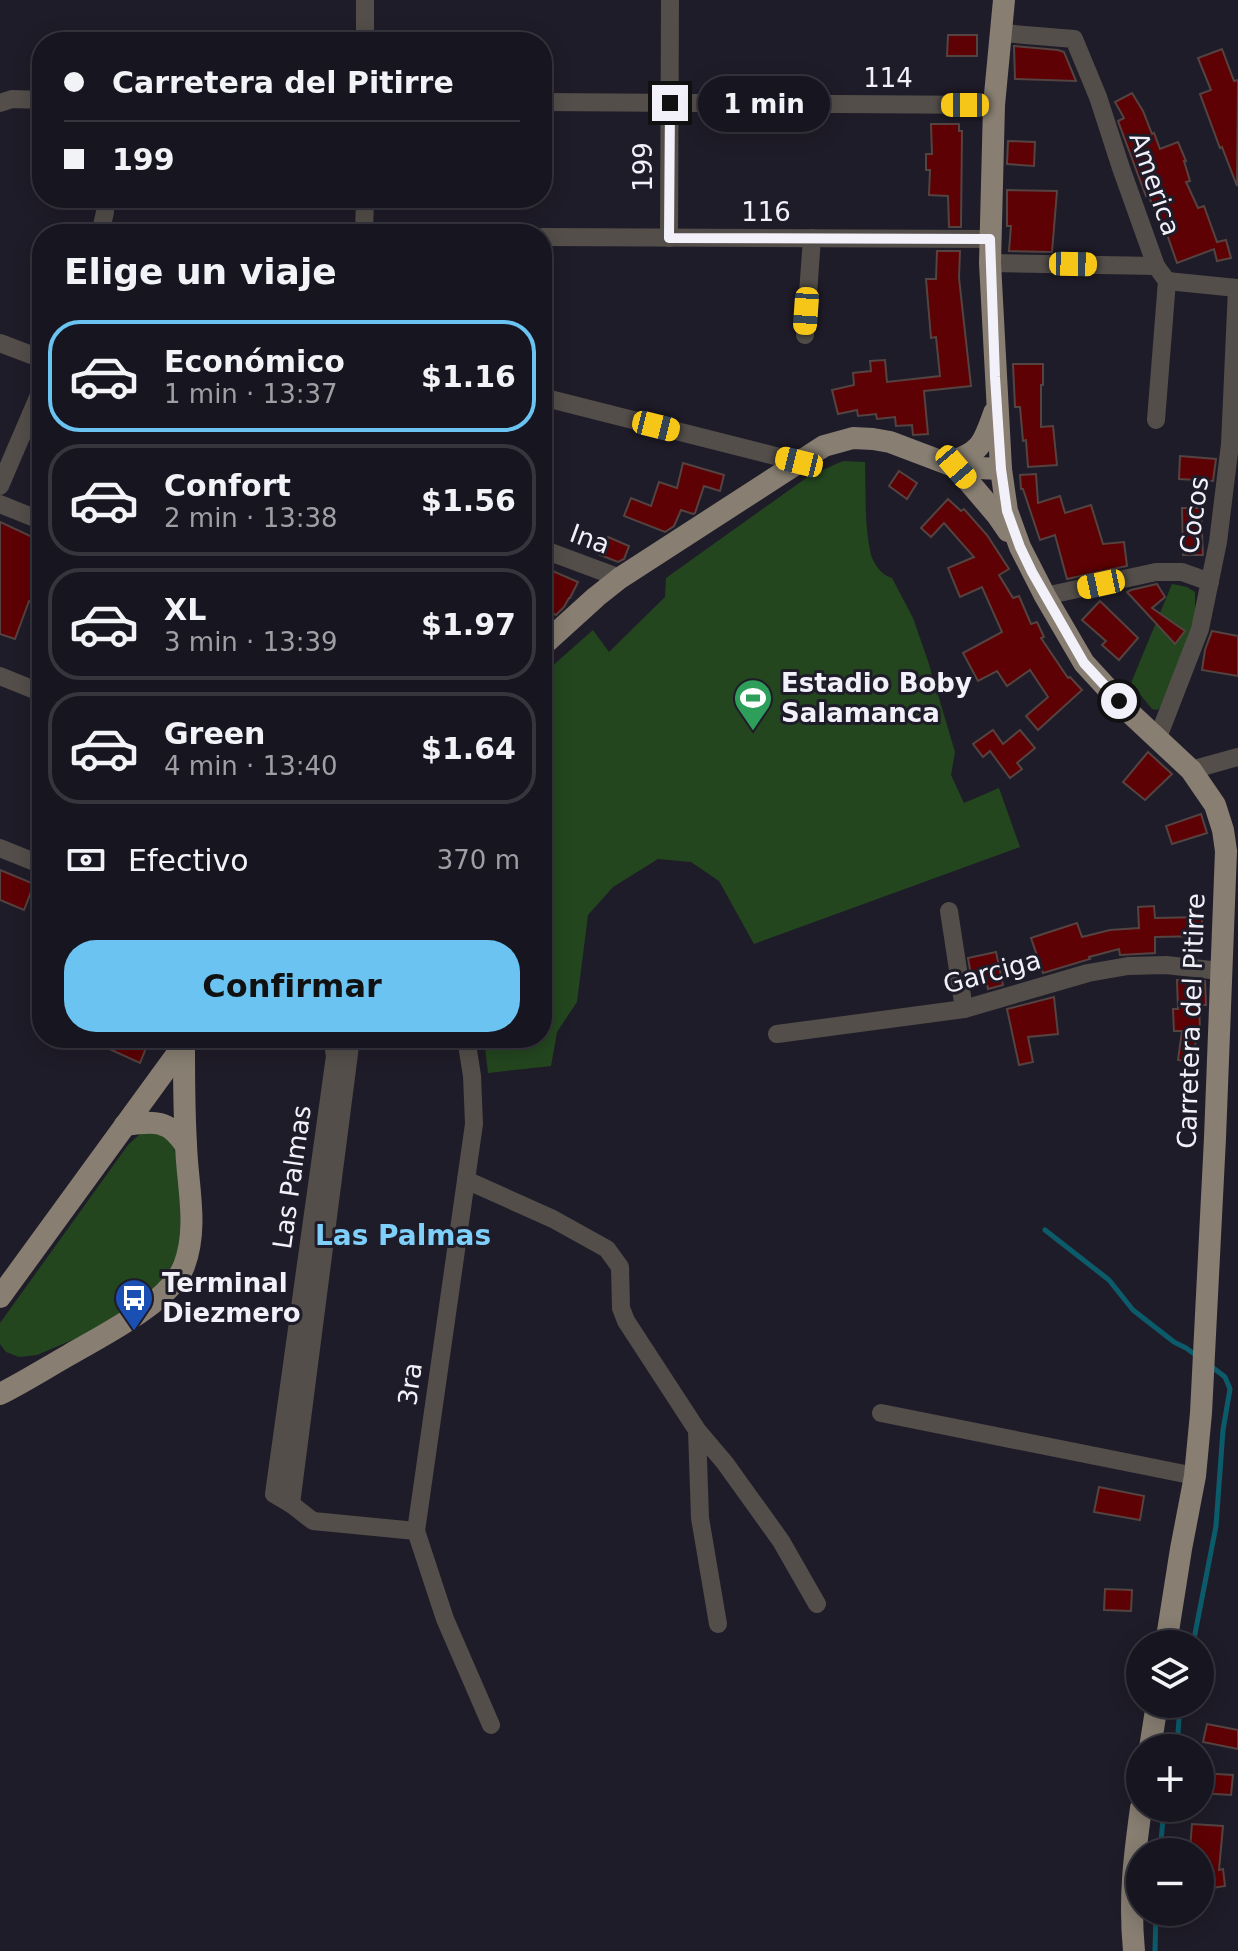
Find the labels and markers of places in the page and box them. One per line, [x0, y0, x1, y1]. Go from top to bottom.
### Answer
place label: Estadio Boby Salamanca [781, 668, 972, 728]
sports icon: Estadio Boby Salamanca [732, 677, 774, 732]
place label: Terminal Diezmero [162, 1268, 301, 1328]
bus stop icon: Terminal Diezmero [113, 1277, 155, 1332]

